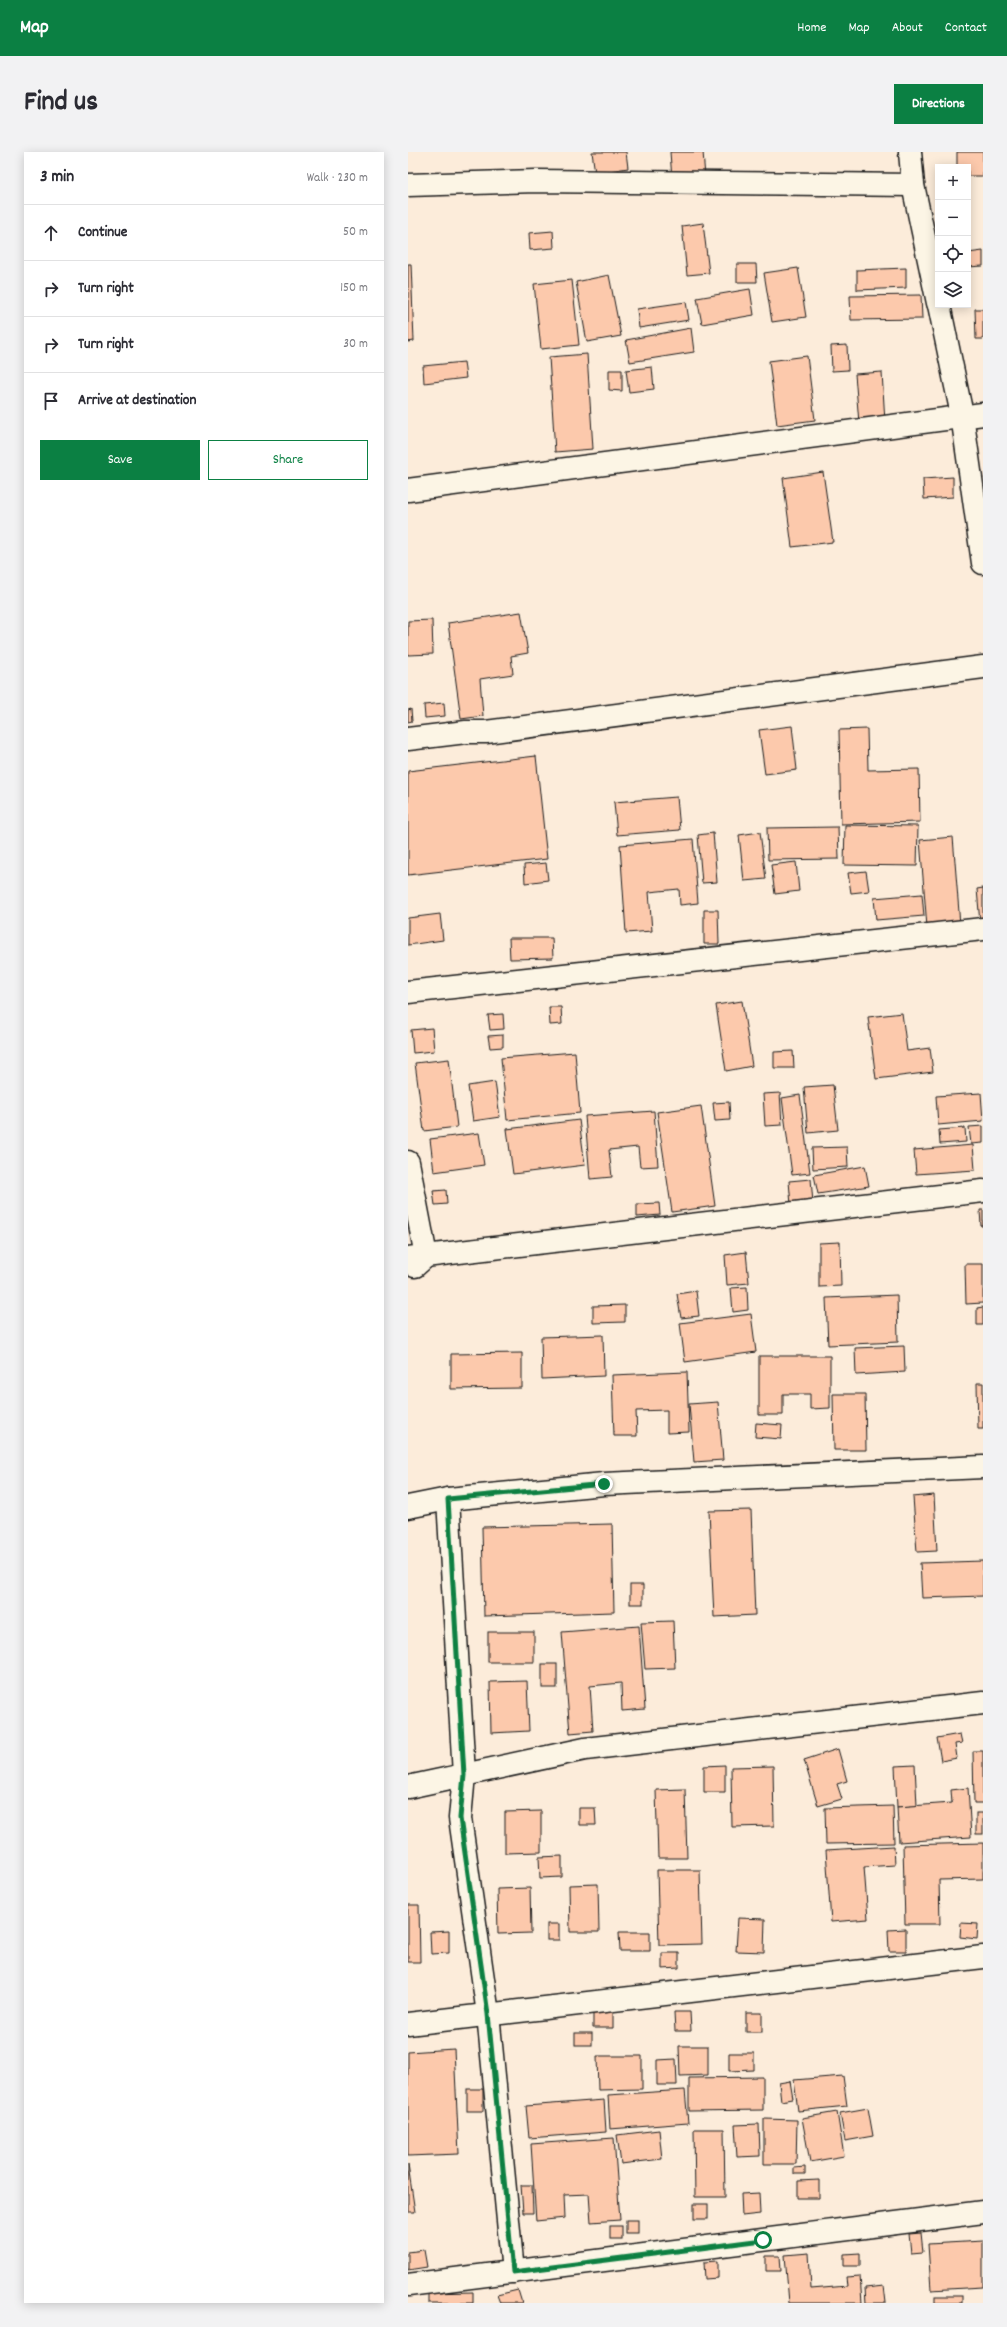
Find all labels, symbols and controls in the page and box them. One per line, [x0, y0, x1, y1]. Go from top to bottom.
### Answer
text: Map [20, 15, 49, 42]
text: Home [797, 18, 826, 38]
text: Map [848, 18, 870, 38]
text: About [892, 18, 923, 38]
text: Contact [945, 18, 987, 38]
text: Find us [24, 84, 98, 124]
button: Directions [894, 84, 983, 124]
map controls [935, 164, 971, 308]
button: + [935, 164, 971, 200]
text: 3 min [40, 166, 74, 190]
text: Walk · 230 m [307, 169, 368, 188]
button: − [935, 200, 971, 236]
icon: ahead [40, 222, 62, 244]
text: Continue [78, 222, 127, 244]
text: 50 m [343, 223, 368, 242]
button: locate [935, 236, 971, 272]
button: layers [935, 272, 971, 308]
icon: right [40, 278, 62, 300]
text: Turn right [78, 278, 134, 300]
text: 150 m [340, 279, 368, 298]
icon: right [40, 334, 62, 356]
text: Turn right [78, 334, 134, 356]
text: 30 m [343, 335, 368, 354]
icon: arrive [40, 390, 62, 412]
text: Arrive at destination [78, 390, 196, 412]
button: Save [40, 440, 200, 480]
button: Share [208, 440, 368, 480]
route end [595, 1475, 613, 1493]
route start [754, 2231, 772, 2249]

